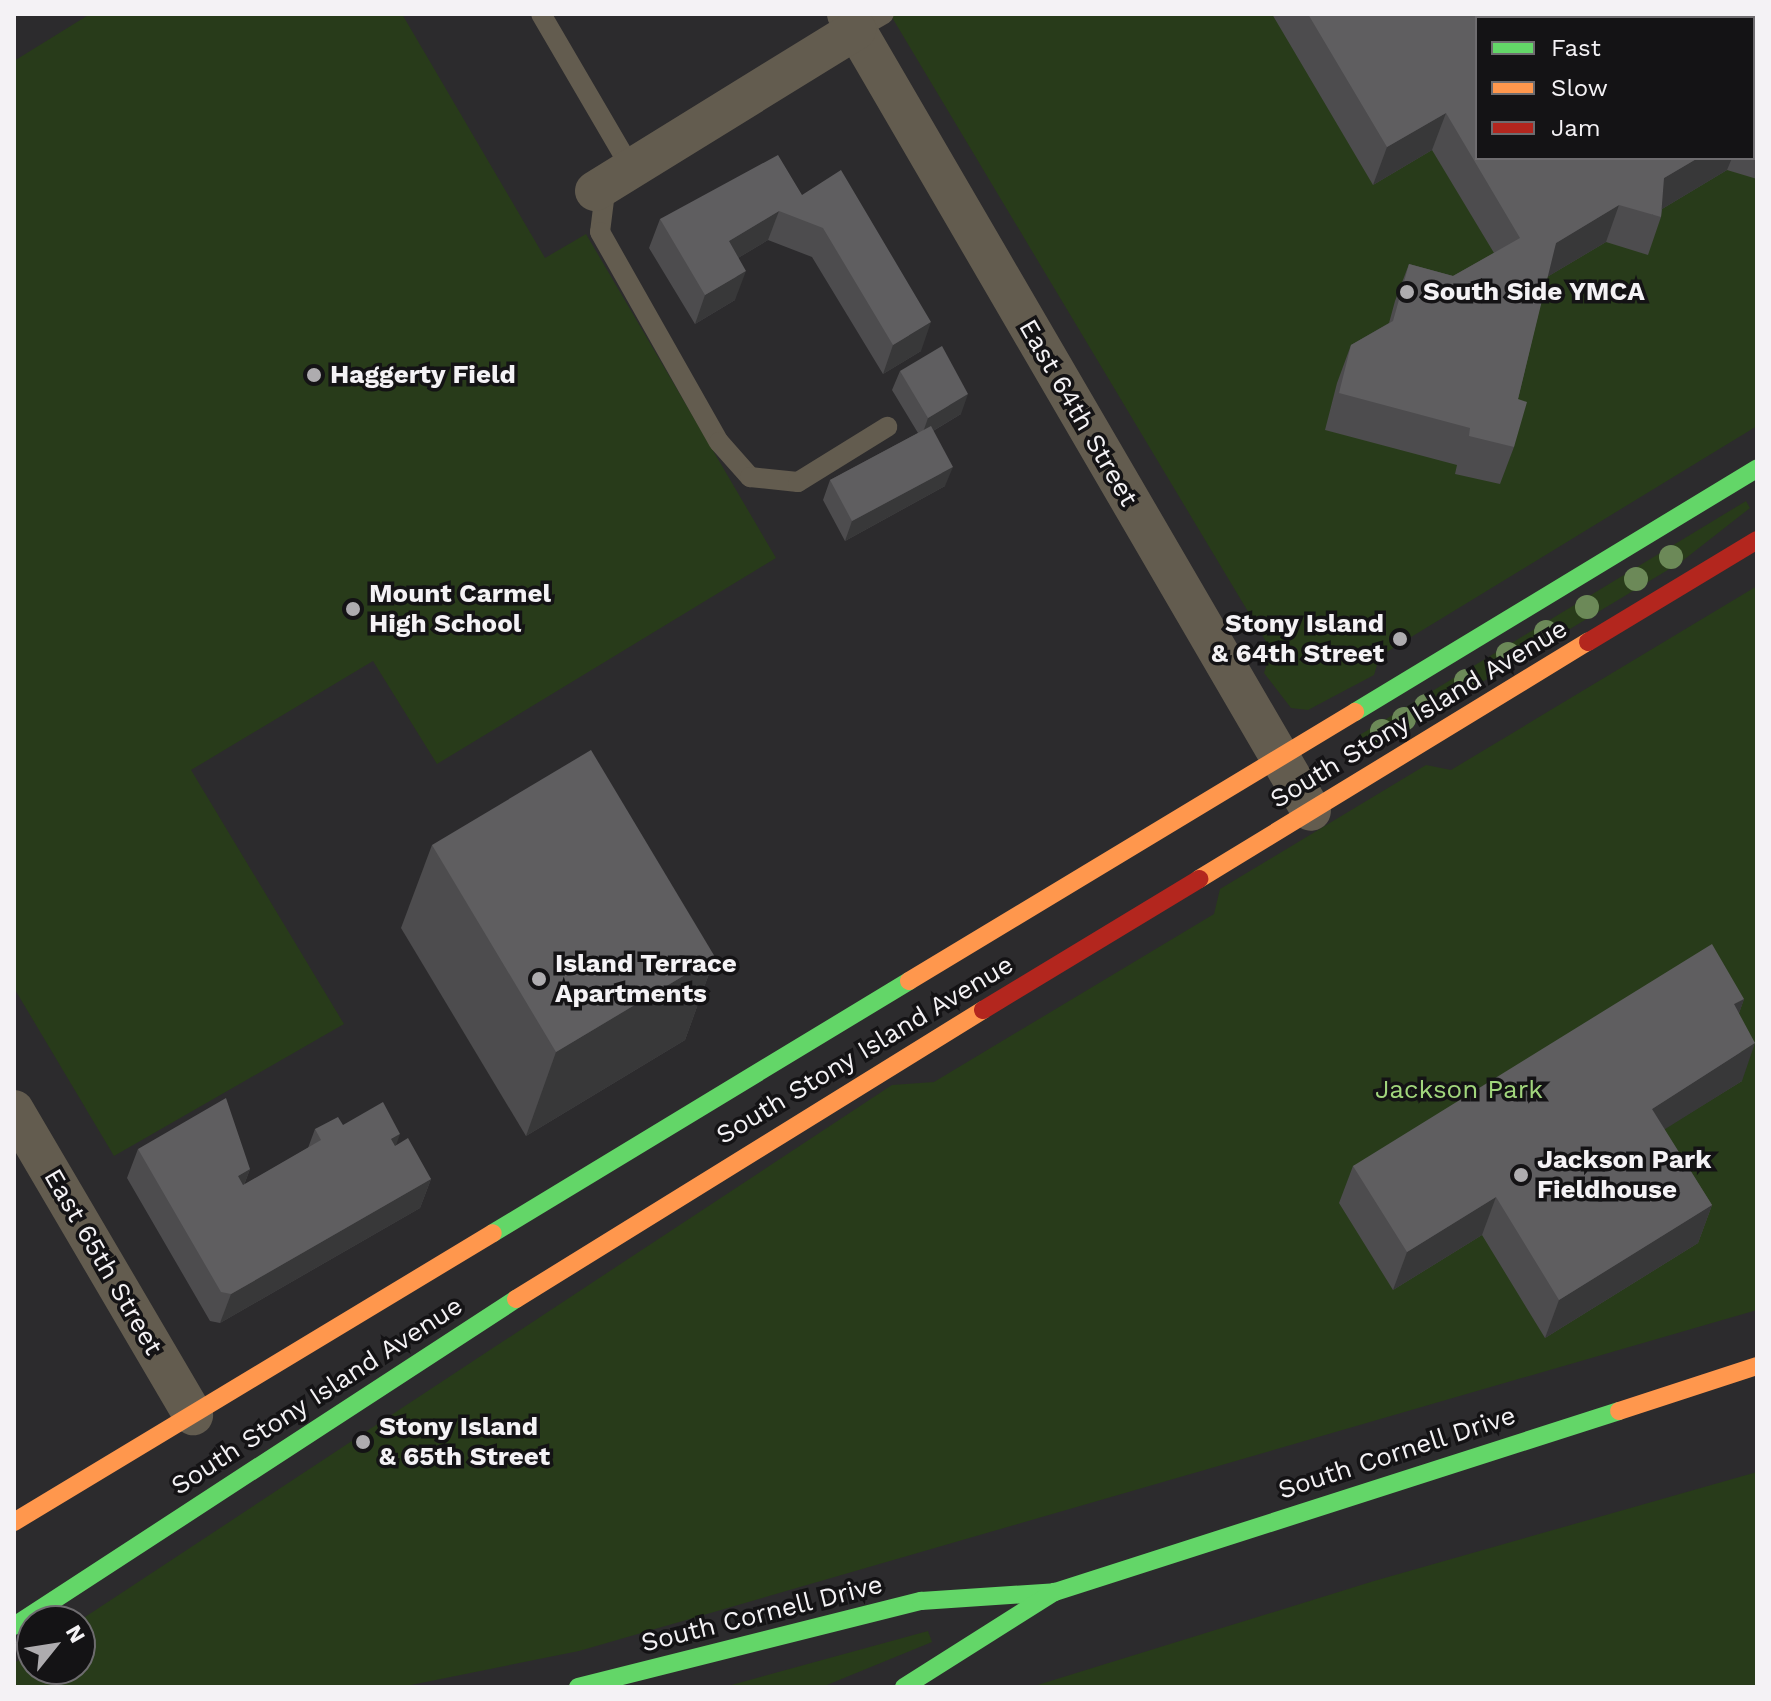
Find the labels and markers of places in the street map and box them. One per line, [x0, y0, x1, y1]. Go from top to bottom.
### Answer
place label: South Side YMCA [1423, 276, 1646, 308]
marker: South Side YMCA [1398, 283, 1416, 301]
place label: Haggerty Field [330, 359, 516, 391]
marker: Haggerty Field [305, 366, 323, 384]
place label: Mount Carmel High School [369, 578, 551, 640]
marker: Mount Carmel High School [344, 600, 362, 618]
place label: Stony Island & 64th Street [1211, 608, 1384, 670]
marker: Stony Island & 64th Street [1391, 630, 1409, 648]
place label: Island Terrace Apartments [555, 948, 737, 1010]
marker: Island Terrace Apartments [530, 970, 548, 988]
place label: Jackson Park Fieldhouse [1537, 1144, 1711, 1206]
marker: Jackson Park Fieldhouse [1512, 1166, 1530, 1184]
place label: Stony Island & 65th Street [379, 1411, 550, 1472]
marker: Stony Island & 65th Street [354, 1433, 372, 1451]

